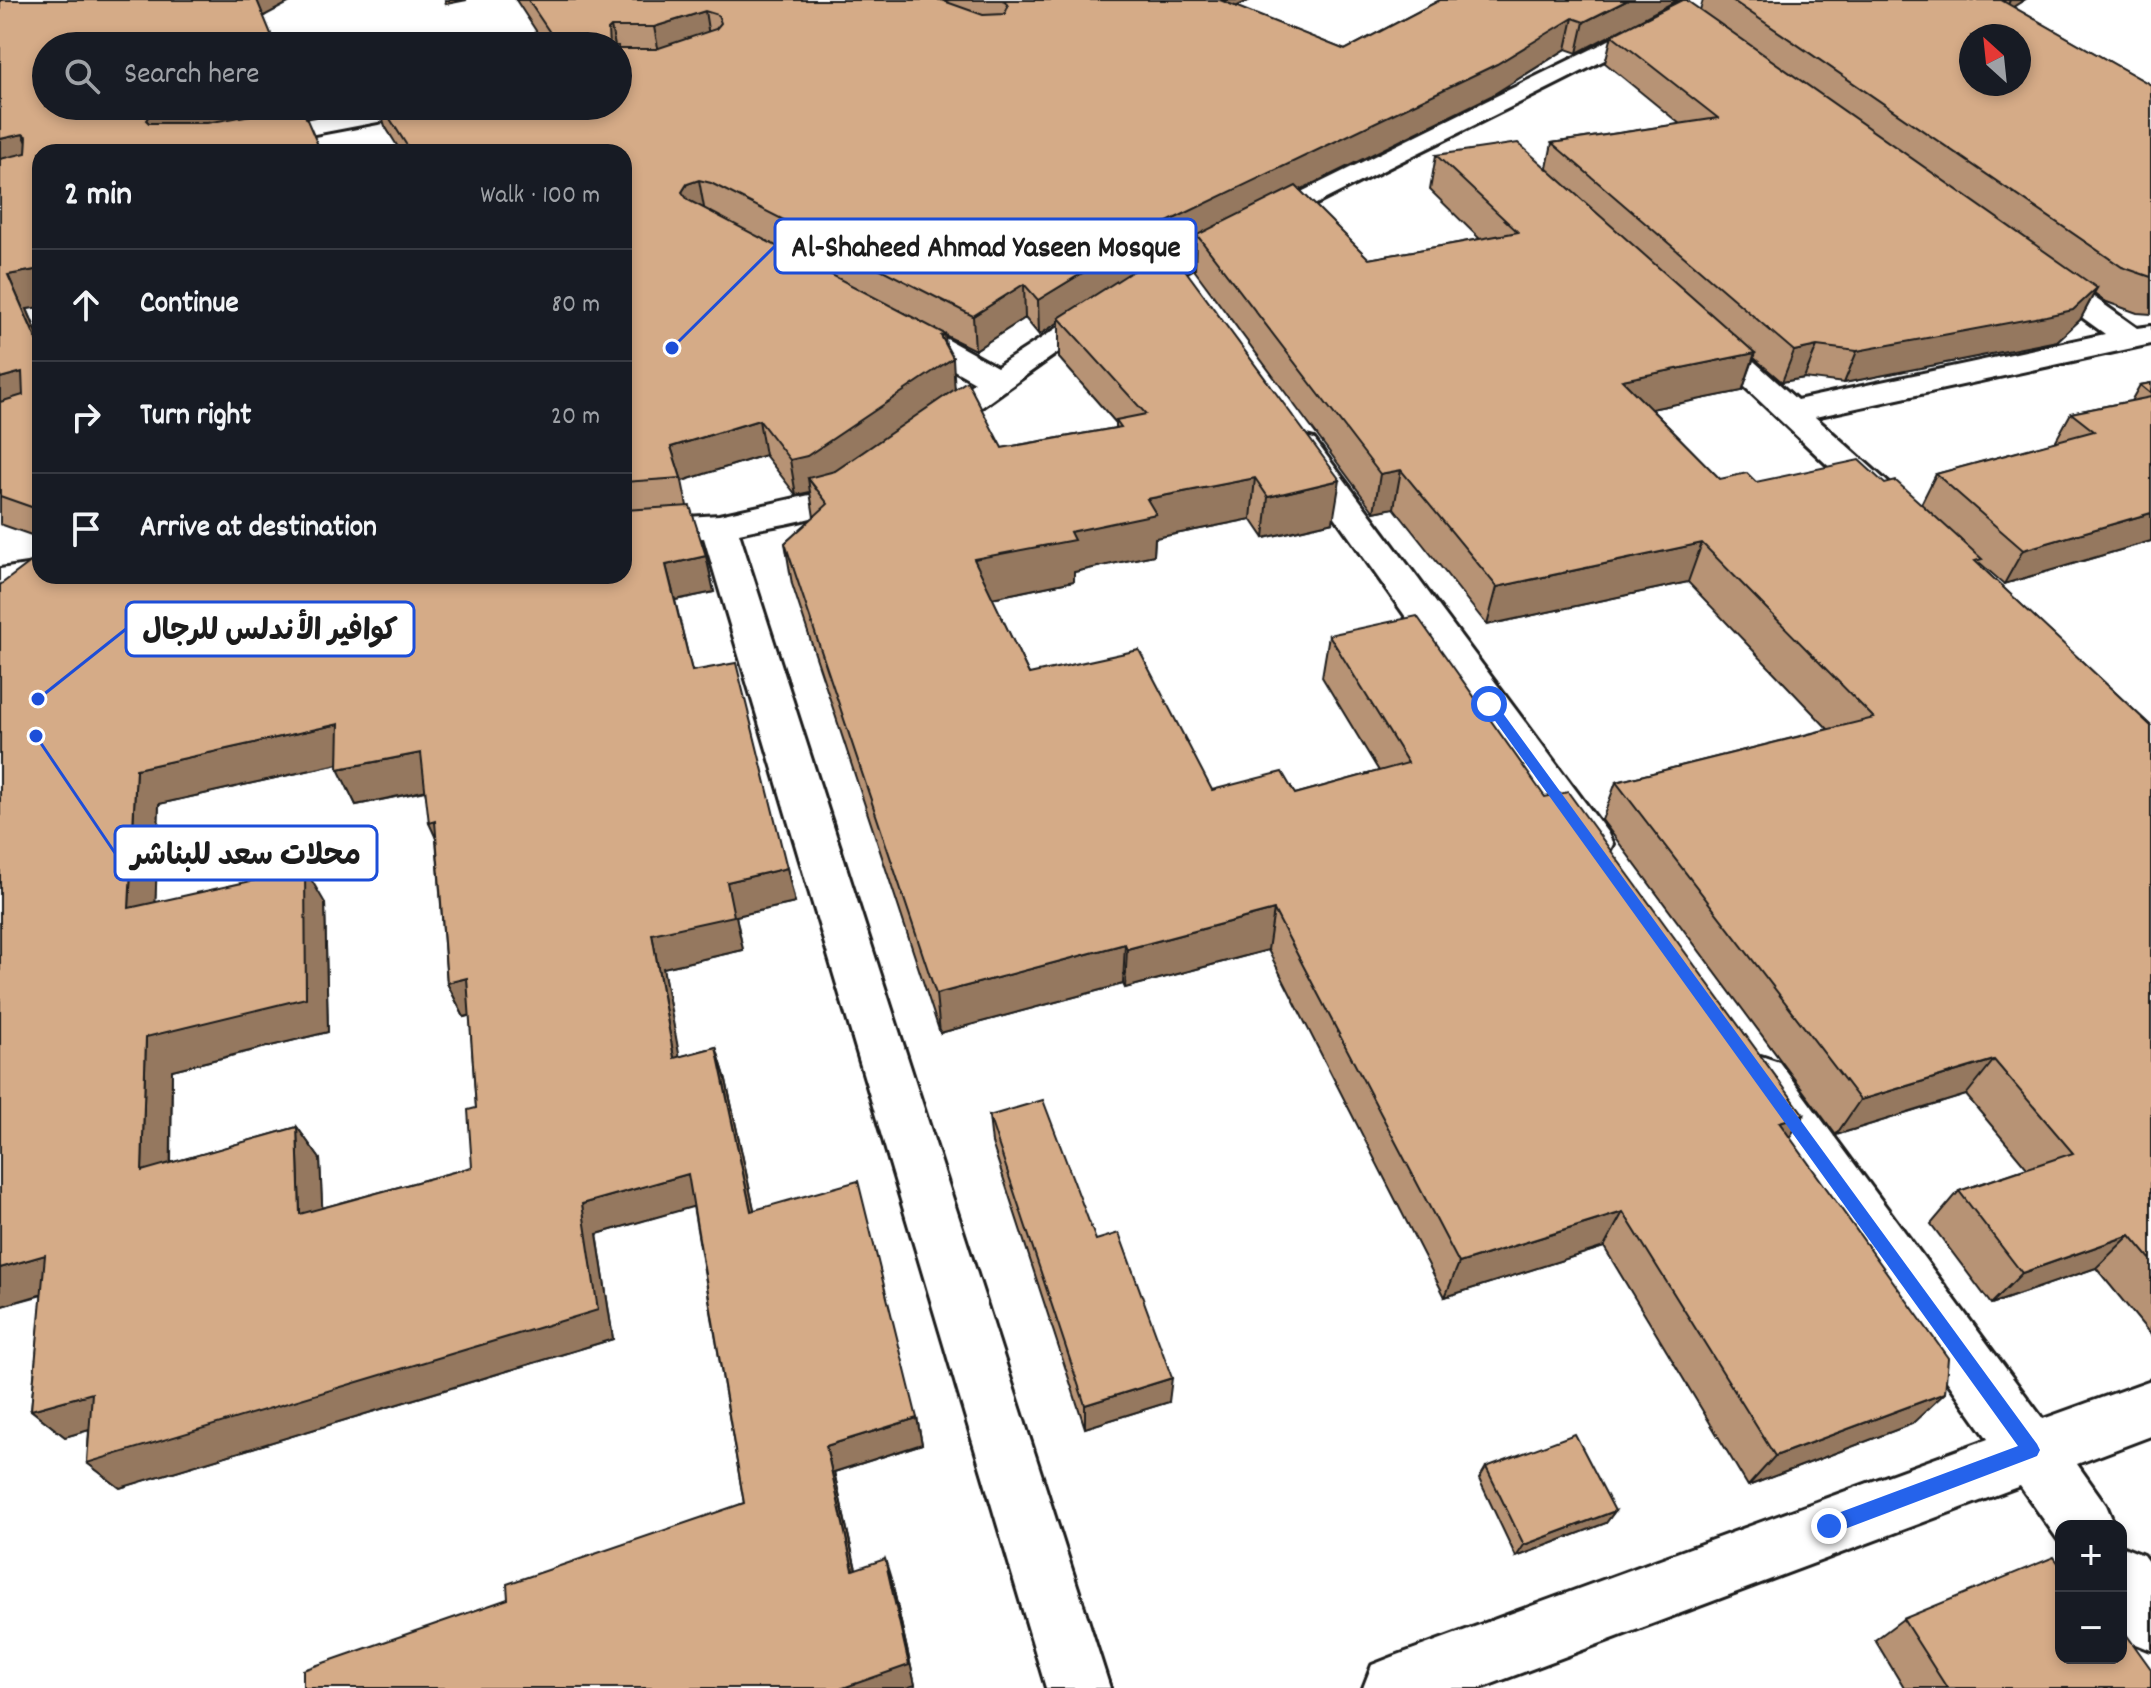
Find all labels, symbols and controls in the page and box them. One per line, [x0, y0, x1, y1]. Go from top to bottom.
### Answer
north arrow [1959, 24, 2031, 96]
search box [32, 32, 632, 120]
icon: search [60, 54, 104, 98]
text: Search here [124, 55, 260, 98]
text: 2 min [64, 172, 132, 221]
text: Walk · 100 m [480, 178, 600, 215]
callout: Al-Shaheed Ahmad Yaseen Mosque [775, 219, 1196, 273]
text: Al-Shaheed Ahmad Yaseen Mosque [791, 229, 1181, 272]
icon: ahead [64, 283, 108, 327]
text: Continue [140, 284, 239, 327]
text: 80 m [552, 287, 600, 324]
icon: right [64, 395, 108, 439]
text: Turn right [140, 396, 251, 439]
text: 20 m [551, 399, 600, 436]
icon: arrive [64, 507, 108, 551]
text: Arrive at destination [140, 508, 377, 551]
callout: كوافير الأندلس للرجال [126, 602, 414, 656]
text: كوافير الأندلس للرجال [142, 609, 398, 655]
route start [1471, 686, 1507, 722]
callout: محلات سعد للبناشر [115, 826, 377, 880]
text: محلات سعد للبناشر [128, 837, 361, 880]
route end [1811, 1508, 1847, 1544]
map controls [2055, 1520, 2127, 1664]
button: + [2055, 1520, 2127, 1592]
button: − [2055, 1592, 2127, 1664]

